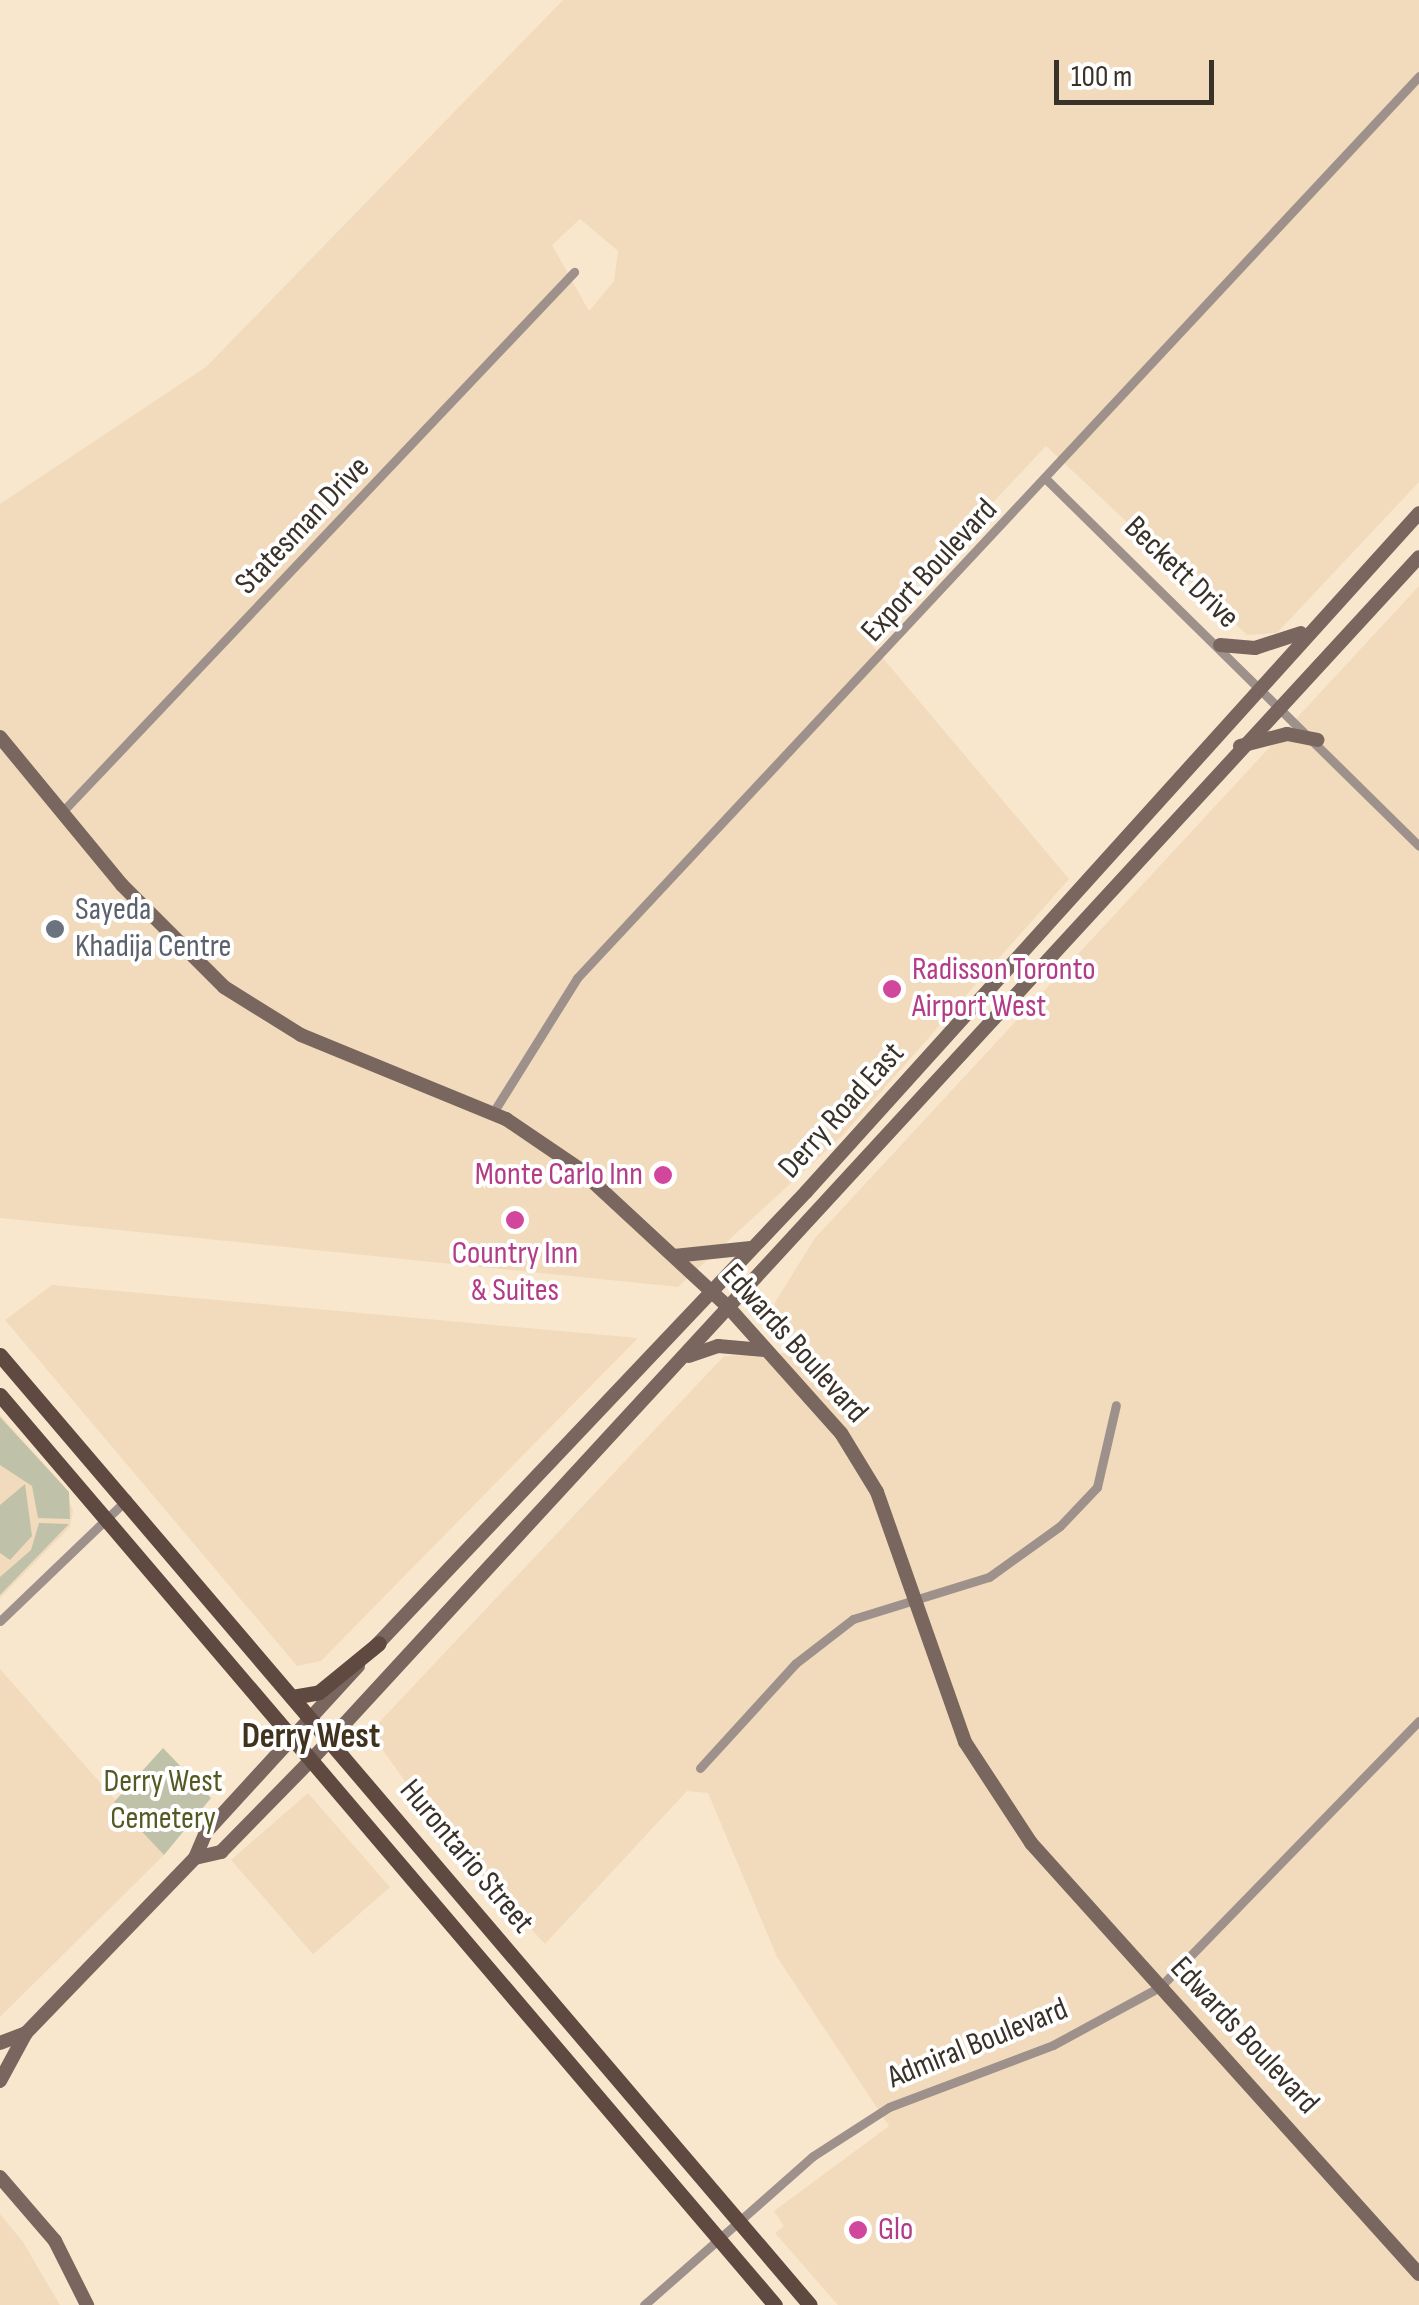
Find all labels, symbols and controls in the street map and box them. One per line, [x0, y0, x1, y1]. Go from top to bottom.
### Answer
scale bar [1059, 40, 1219, 102]
text: 100 m [1071, 59, 1132, 95]
street label: Statesman Drive [228, 449, 378, 603]
street label: Export Boulevard [854, 491, 1006, 651]
street label: Beckett Drive [1116, 509, 1246, 637]
place label: Sayeda Khadija Centre [75, 892, 231, 967]
marker: Sayeda Khadija Centre [44, 918, 66, 940]
place label: Radisson Toronto Airport West [912, 952, 1095, 1027]
marker: Radisson Toronto Airport West [881, 978, 903, 1000]
street label: Derry Road East [771, 1035, 913, 1187]
place label: Monte Carlo Inn [475, 1156, 643, 1194]
marker: Monte Carlo Inn [652, 1164, 674, 1186]
marker: Country Inn & Suites [504, 1209, 526, 1231]
place label: Country Inn & Suites [452, 1236, 578, 1311]
street label: Edwards Boulevard [713, 1257, 875, 1431]
district label: Derry West [242, 1716, 380, 1758]
park label: Derry West Cemetery [103, 1764, 223, 1839]
street label: Hurontario Street [391, 1772, 541, 1942]
street label: Edwards Boulevard [1162, 1950, 1326, 2122]
street label: Admiral Boulevard [882, 1990, 1074, 2098]
place label: Glo [878, 2211, 913, 2249]
marker: Glo [847, 2219, 869, 2241]

